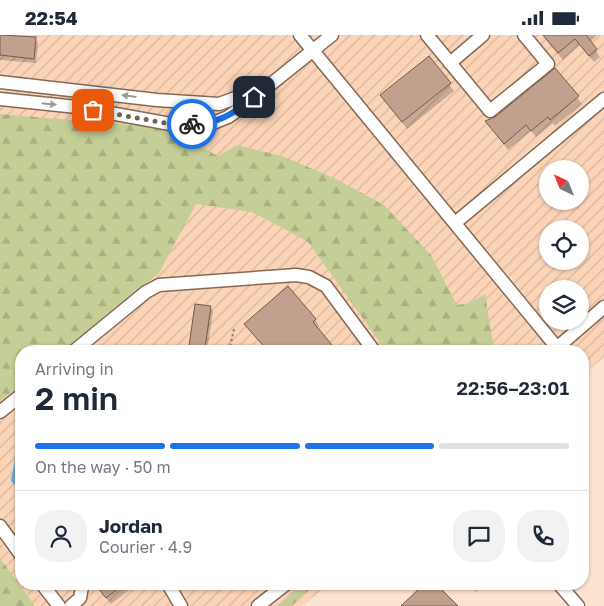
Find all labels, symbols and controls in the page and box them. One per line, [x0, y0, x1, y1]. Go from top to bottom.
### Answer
text: 22:54 [25, 6, 78, 29]
pin [233, 76, 275, 118]
icon: home [240, 83, 268, 111]
pin [72, 89, 114, 131]
one-way arrow [121, 92, 137, 100]
icon: bag [79, 96, 107, 124]
courier [167, 99, 217, 149]
one-way arrow [41, 100, 57, 108]
icon: bike [178, 110, 206, 138]
north arrow [539, 160, 589, 210]
map controls [539, 160, 589, 330]
button: locate [539, 220, 589, 270]
button: layers [539, 280, 589, 330]
text: Arriving in [35, 359, 114, 379]
text: 22:56–23:01 [457, 376, 569, 399]
text: 2 min [35, 379, 118, 417]
text: On the way · 50 m [35, 457, 171, 477]
button: person [35, 510, 87, 562]
button: chat [453, 510, 505, 562]
button: phone [517, 510, 569, 562]
text: Jordan [99, 514, 163, 537]
text: Courier · 4.9 [99, 537, 192, 557]

